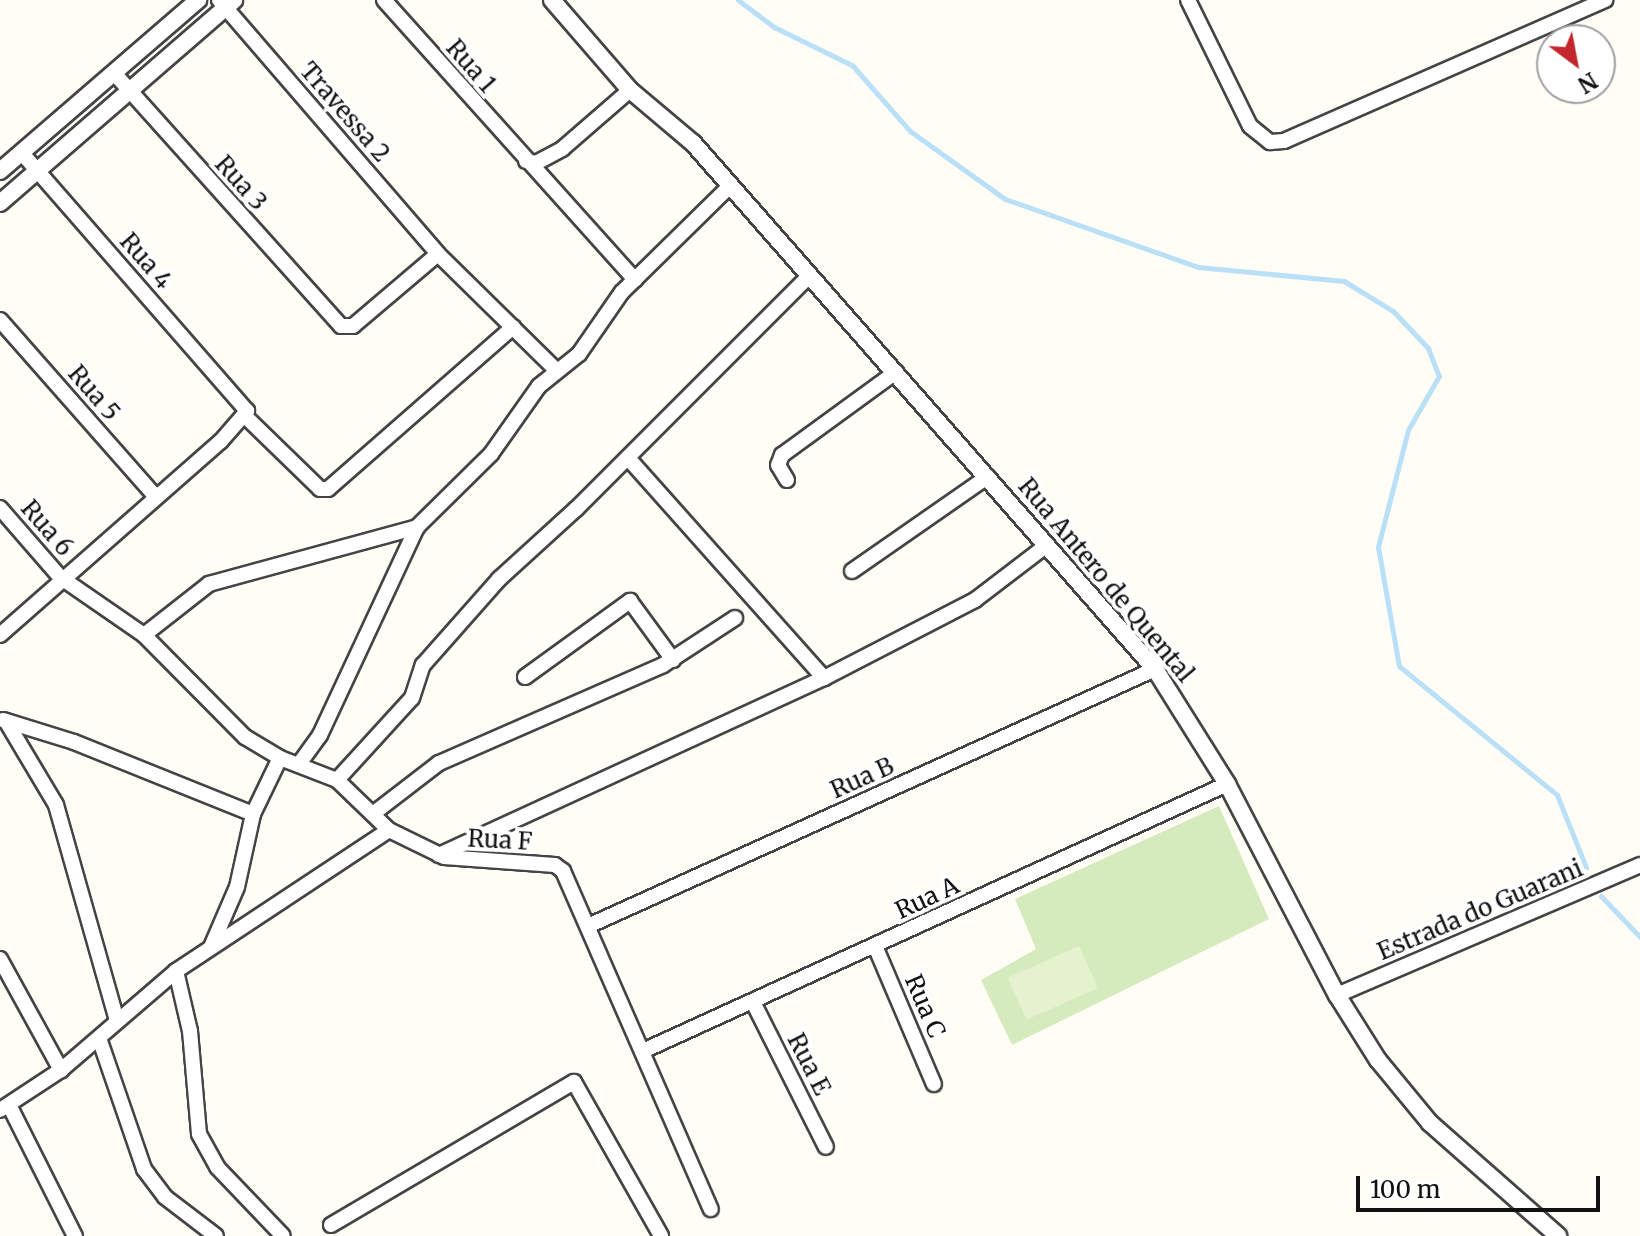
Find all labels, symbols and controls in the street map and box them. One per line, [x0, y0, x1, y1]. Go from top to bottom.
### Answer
north arrow [1536, 24, 1616, 104]
street label: Rua 1 [440, 34, 502, 98]
street label: Travessa 2 [294, 56, 396, 168]
text: N [1573, 66, 1602, 99]
street label: Rua 3 [209, 150, 273, 216]
street label: Rua 4 [114, 227, 178, 295]
street label: Rua 5 [62, 359, 126, 427]
street label: Rua Antero de Quental [1012, 472, 1200, 688]
street label: Rua 6 [15, 494, 79, 562]
street label: Rua B [826, 751, 898, 805]
street label: Rua F [467, 824, 533, 856]
street label: Estrada do Guarani [1373, 854, 1587, 966]
street label: Rua A [891, 871, 963, 925]
street label: Rua C [899, 970, 951, 1042]
street label: Rua E [781, 1028, 837, 1100]
scale bar [1360, 1160, 1604, 1210]
text: 100 m [1370, 1174, 1440, 1205]

